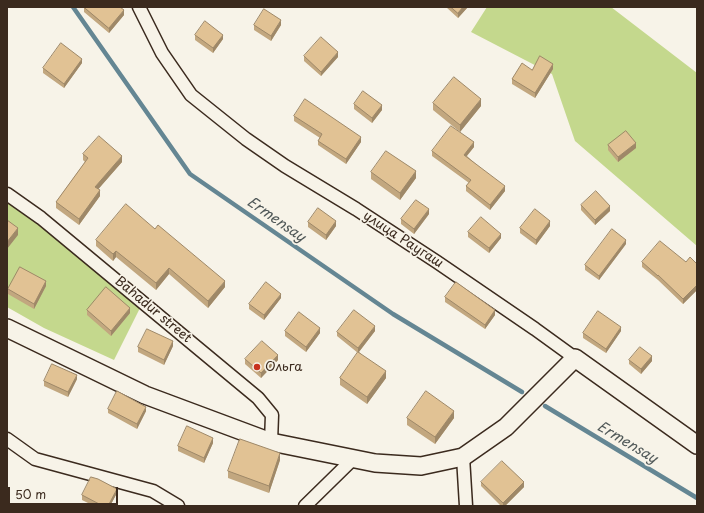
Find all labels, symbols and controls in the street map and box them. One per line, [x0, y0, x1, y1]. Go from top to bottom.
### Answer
water label: Ermensay [244, 194, 308, 246]
street label: улица Раугаш [360, 208, 446, 272]
street label: Bahadur street [112, 273, 194, 347]
place label: Ольга [265, 359, 302, 375]
marker: Ольга [252, 362, 262, 372]
water label: Ermensay [594, 419, 660, 467]
scale bar [10, 479, 120, 505]
text: 50 m [15, 485, 46, 503]

